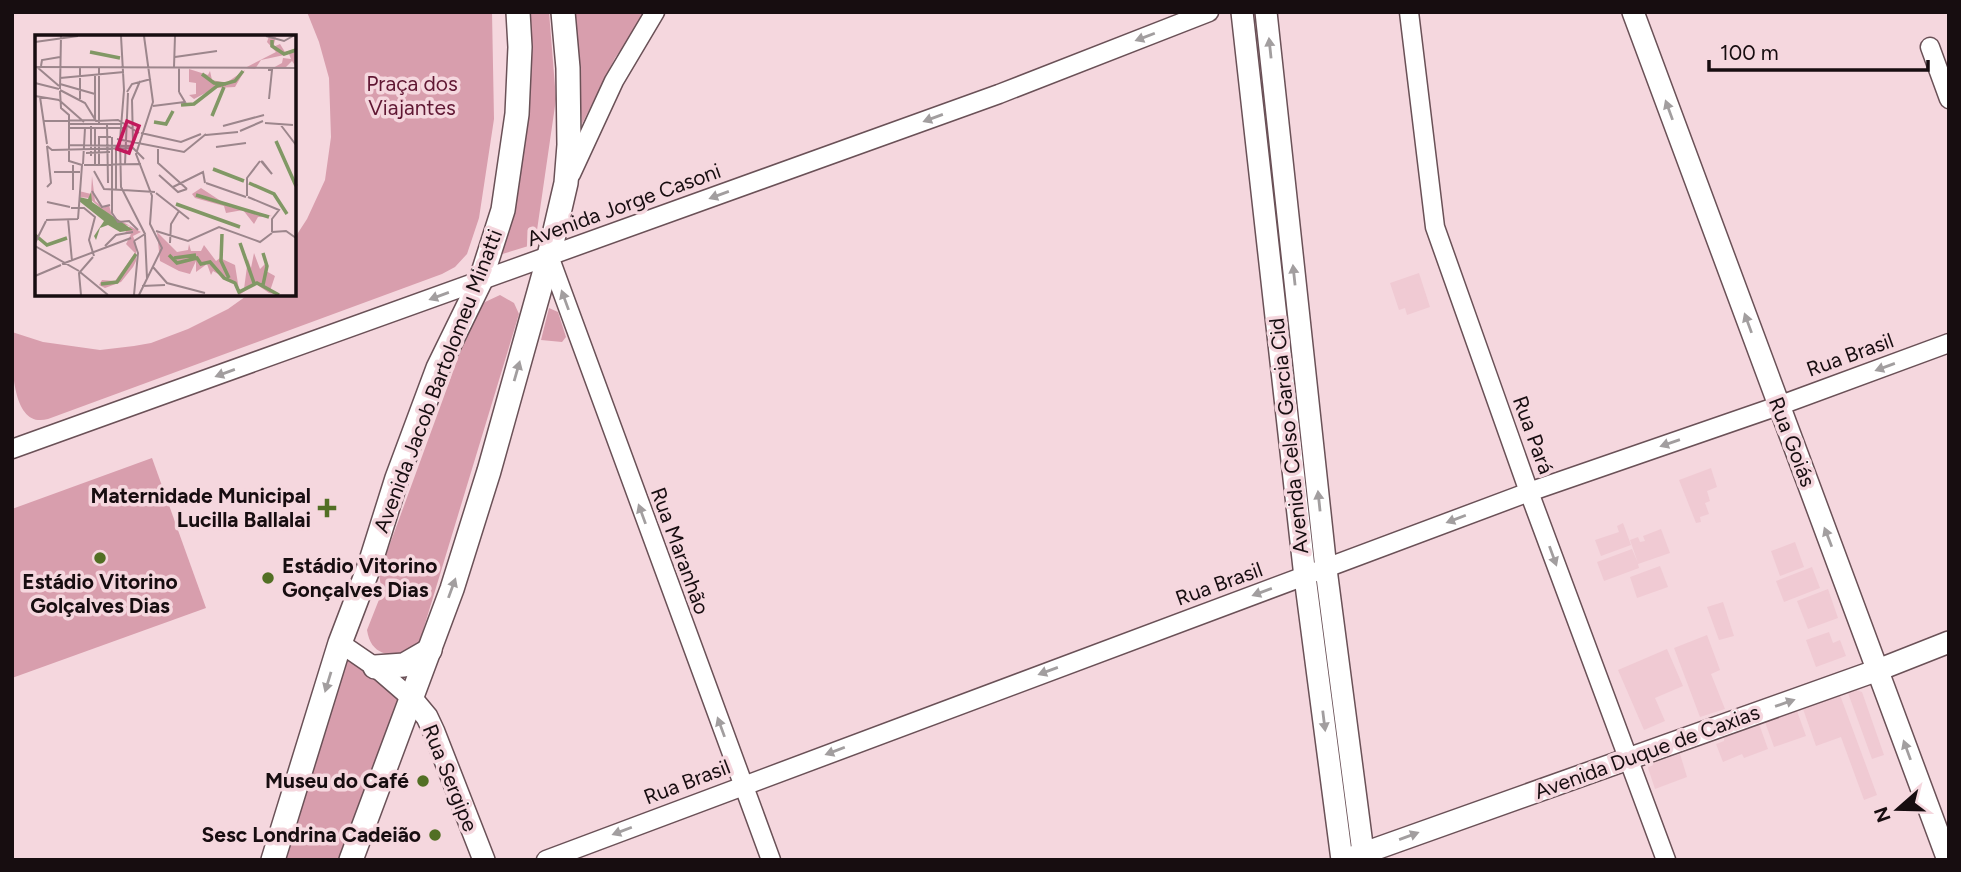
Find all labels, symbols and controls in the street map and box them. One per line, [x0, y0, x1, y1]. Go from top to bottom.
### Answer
scale bar [1709, 28, 1928, 72]
one-way arrow [1135, 31, 1156, 42]
inset map [35, 35, 296, 296]
one-way arrow [1264, 37, 1275, 59]
text: 100 m [1720, 40, 1779, 65]
park label: Praça dos Viajantes [366, 71, 458, 120]
one-way arrow [1664, 99, 1675, 120]
one-way arrow [922, 113, 943, 124]
street label: Avenida Jorge Casoni [524, 158, 724, 251]
one-way arrow [708, 190, 729, 201]
street label: Avenida Jacob Bartolomeu Minatti [368, 226, 507, 536]
one-way arrow [1288, 264, 1299, 286]
one-way arrow [559, 289, 570, 310]
one-way arrow [428, 291, 449, 302]
one-way arrow [1742, 313, 1753, 334]
street label: Avenida Celso Garcia Cid [1264, 317, 1313, 555]
street label: Rua Brasil [1803, 327, 1897, 382]
one-way arrow [513, 360, 523, 381]
one-way arrow [1874, 361, 1895, 372]
one-way arrow [214, 368, 235, 379]
street label: Rua Pará [1508, 392, 1559, 477]
street label: Rua Goiás [1764, 393, 1821, 490]
one-way arrow [1660, 438, 1681, 449]
place label: Maternidade Municipal Lucilla Ballalai [90, 483, 311, 532]
street label: Rua Maranhão [646, 484, 715, 618]
one-way arrow [1313, 490, 1324, 512]
marker: Maternidade Municipal Lucilla Ballalai [317, 498, 337, 518]
one-way arrow [636, 503, 647, 524]
one-way arrow [1446, 514, 1467, 525]
one-way arrow [1822, 526, 1833, 547]
one-way arrow [1547, 545, 1558, 566]
marker: Estádio Vitorino Golçalves Dias [92, 550, 108, 566]
place label: Estádio Vitorino Gonçalves Dias [282, 553, 437, 602]
street label: Rua Brasil [1172, 556, 1266, 611]
place label: Estádio Vitorino Golçalves Dias [22, 569, 178, 618]
marker: Estádio Vitorino Gonçalves Dias [260, 570, 276, 586]
one-way arrow [447, 578, 458, 599]
one-way arrow [1251, 587, 1272, 598]
one-way arrow [1038, 666, 1059, 677]
one-way arrow [322, 671, 332, 692]
one-way arrow [1774, 697, 1795, 708]
street label: Avenida Duque de Caxias [1531, 699, 1763, 804]
one-way arrow [1318, 710, 1329, 732]
one-way arrow [715, 717, 726, 738]
street label: Rua Sergipe [418, 721, 483, 835]
one-way arrow [1902, 739, 1913, 760]
one-way arrow [825, 746, 846, 757]
street label: Rua Brasil [640, 754, 734, 809]
place label: Museu do Café [265, 768, 409, 793]
marker: Museu do Café [415, 773, 431, 789]
north arrow [1863, 774, 1933, 844]
text: N [1869, 804, 1896, 825]
place label: Sesc Londrina Cadeião [202, 822, 421, 847]
one-way arrow [612, 826, 633, 837]
marker: Sesc Londrina Cadeião [427, 827, 443, 843]
one-way arrow [1398, 831, 1419, 842]

